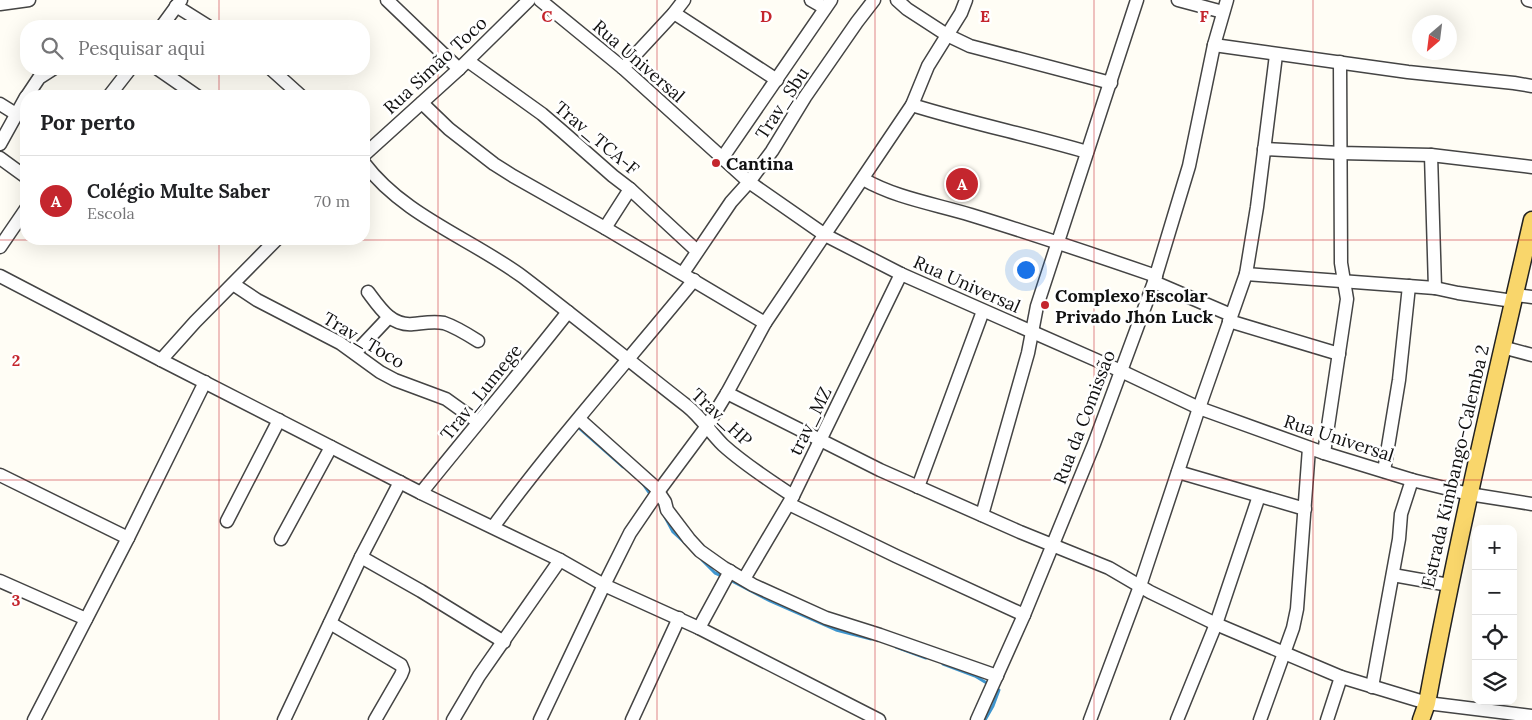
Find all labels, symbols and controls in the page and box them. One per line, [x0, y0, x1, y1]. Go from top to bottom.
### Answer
text: C [541, 6, 553, 26]
text: D [760, 6, 772, 26]
text: E [980, 6, 990, 26]
text: F [1199, 6, 1209, 26]
street label: Rua Simão Toco [378, 11, 492, 119]
street label: Rua Universal [588, 15, 690, 107]
north arrow [1412, 15, 1457, 60]
search box [20, 20, 370, 75]
icon: search [38, 34, 66, 62]
text: Pesquisar aqui [78, 36, 205, 60]
street label: Trav_Sbu [750, 62, 814, 143]
street label: Trav_TCA-F [550, 96, 644, 180]
text: Por perto [40, 109, 135, 136]
place label: Cantina [726, 152, 794, 175]
marker: Cantina [710, 157, 722, 169]
pin: A [946, 165, 978, 203]
text: Colégio Multe Saber [87, 179, 270, 203]
text: A [51, 191, 61, 211]
text: 70 m [314, 191, 350, 211]
text: Escola [87, 203, 135, 223]
street label: Rua Universal [910, 250, 1024, 318]
your location [1013, 257, 1039, 283]
place label: Complexo Escolar Privado Jhon Luck [1055, 284, 1213, 328]
marker: Complexo Escolar Privado Jhon Luck [1039, 299, 1051, 311]
street label: Trav_Toco [319, 307, 409, 373]
street label: Trav_Lumege [435, 339, 527, 445]
street label: Estrada Kimbango-Calemba 2 [1416, 342, 1494, 590]
street label: Rua da Comissão [1048, 347, 1120, 487]
text: 2 [12, 350, 20, 370]
street label: Trav_HP [687, 383, 757, 451]
street label: trav_MZ [784, 383, 836, 459]
street label: Rua Universal [1281, 409, 1397, 467]
map controls [1472, 525, 1517, 705]
button: + [1472, 525, 1517, 570]
button: − [1472, 570, 1517, 615]
text: 3 [12, 590, 21, 610]
button: locate [1472, 615, 1517, 660]
button: layers [1472, 660, 1517, 705]

